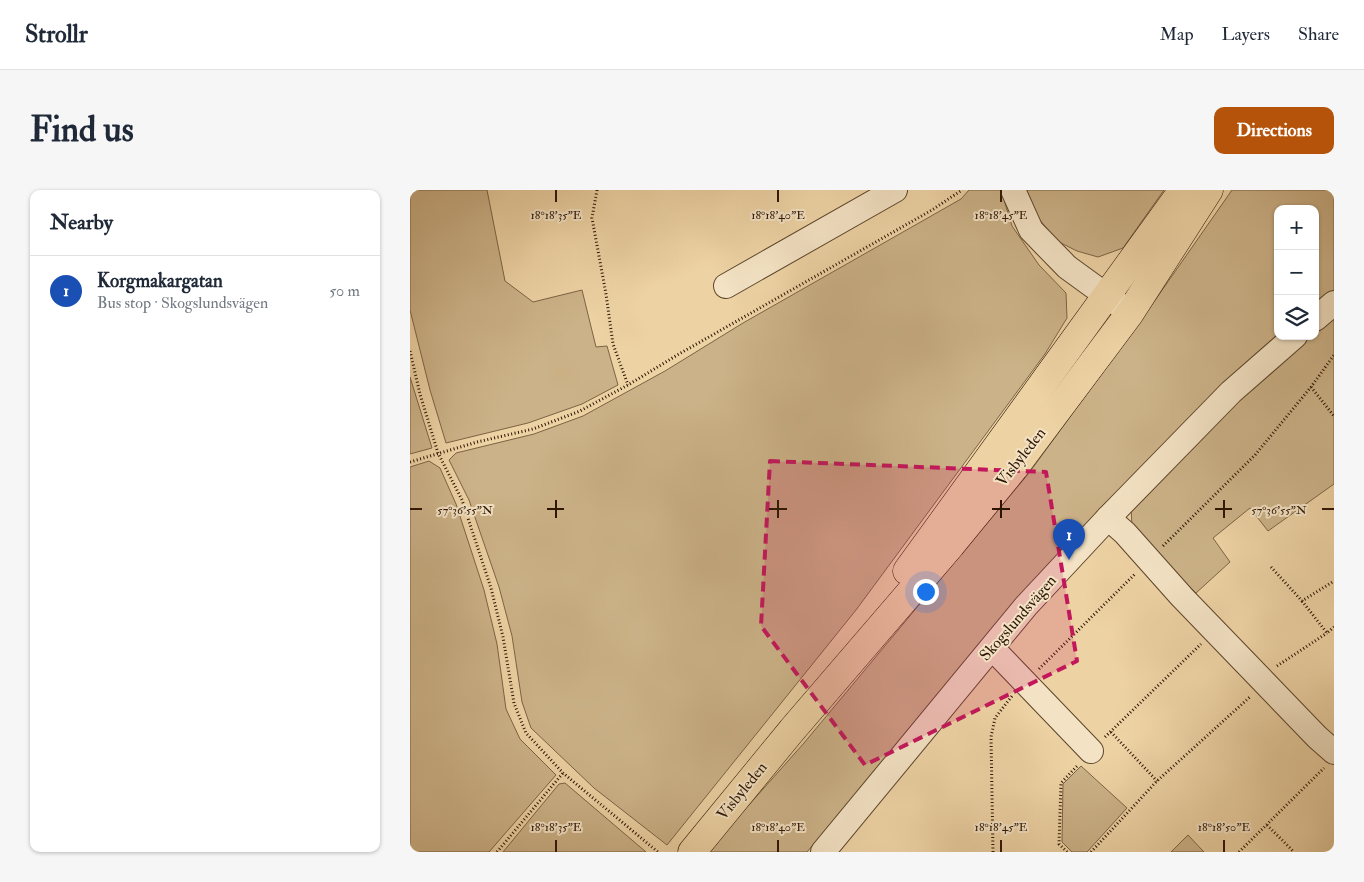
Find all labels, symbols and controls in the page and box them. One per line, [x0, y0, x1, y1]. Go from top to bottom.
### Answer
text: Strollr [25, 19, 88, 50]
text: Map [1160, 23, 1194, 46]
text: Layers [1222, 23, 1270, 46]
text: Share [1298, 23, 1339, 46]
button: Directions [1214, 107, 1334, 154]
text: Find us [30, 108, 134, 152]
map controls [1274, 205, 1319, 340]
button: + [1274, 205, 1319, 250]
text: 18°18'35"E [531, 208, 582, 223]
text: 18°18'40"E [751, 208, 805, 223]
text: 18°18'45"E [975, 208, 1028, 223]
text: Nearby [50, 209, 113, 236]
button: − [1274, 250, 1319, 295]
text: Korgmakargatan [97, 269, 223, 293]
text: 1 [63, 281, 69, 301]
text: 50 m [329, 281, 360, 301]
text: Bus stop · Skogslundsvägen [97, 293, 268, 313]
button: layers [1274, 295, 1319, 340]
street label: Visbyleden [992, 424, 1050, 490]
text: 57°36'55"N [437, 503, 493, 518]
text: 57°36'55"N [1251, 503, 1307, 518]
pin: 1 [1053, 519, 1085, 560]
street label: Skogslundsvägen [975, 571, 1061, 665]
your location [913, 579, 939, 605]
street label: Visbyleden [712, 758, 772, 824]
text: 18°18'35"E [531, 820, 582, 835]
text: 18°18'40"E [751, 820, 805, 835]
text: 18°18'45"E [975, 820, 1028, 835]
text: 18°18'50"E [1198, 820, 1251, 835]

